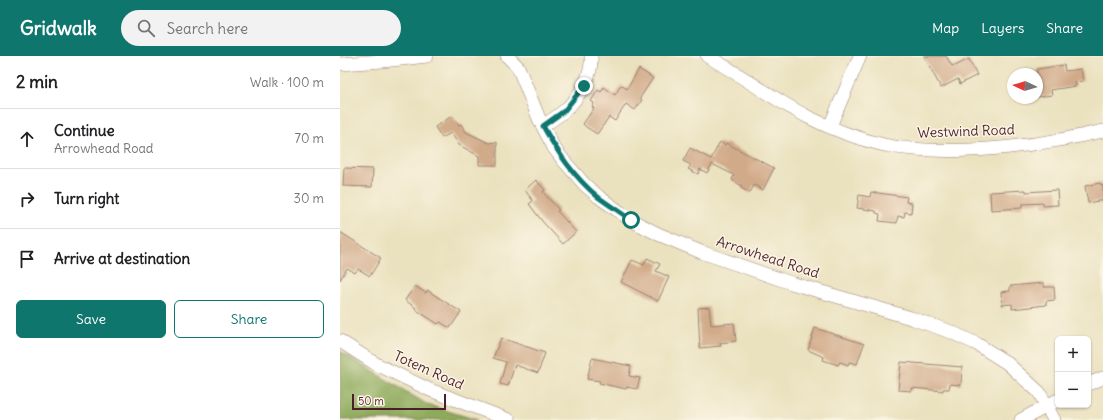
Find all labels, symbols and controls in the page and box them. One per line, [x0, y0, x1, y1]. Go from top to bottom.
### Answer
search box [121, 10, 401, 46]
text: Gridwalk [20, 16, 97, 40]
icon: search [135, 17, 157, 39]
text: Search here [167, 19, 248, 38]
text: Map [932, 19, 959, 37]
text: Layers [981, 19, 1024, 37]
text: Share [1046, 19, 1083, 37]
north arrow [1007, 68, 1043, 104]
text: 2 min [16, 71, 58, 93]
text: Walk · 100 m [250, 74, 324, 91]
route end [575, 77, 593, 95]
street label: Westwind Road [917, 120, 1015, 142]
text: Continue [54, 121, 115, 140]
icon: ahead [16, 128, 38, 150]
text: 70 m [295, 130, 324, 147]
text: Arrowhead Road [54, 140, 153, 157]
icon: right [16, 188, 38, 210]
text: Turn right [54, 189, 119, 208]
text: 30 m [294, 190, 324, 207]
route start [622, 211, 640, 229]
street label: Arrowhead Road [714, 232, 822, 282]
icon: arrive [16, 248, 38, 270]
text: Arrive at destination [54, 249, 190, 268]
button: Save [16, 300, 166, 338]
button: Share [174, 300, 324, 338]
map controls [1055, 336, 1091, 408]
button: + [1055, 336, 1091, 372]
street label: Totem Road [391, 347, 467, 393]
button: − [1055, 372, 1091, 408]
scale bar [352, 392, 446, 411]
text: 50 m [358, 394, 384, 408]

